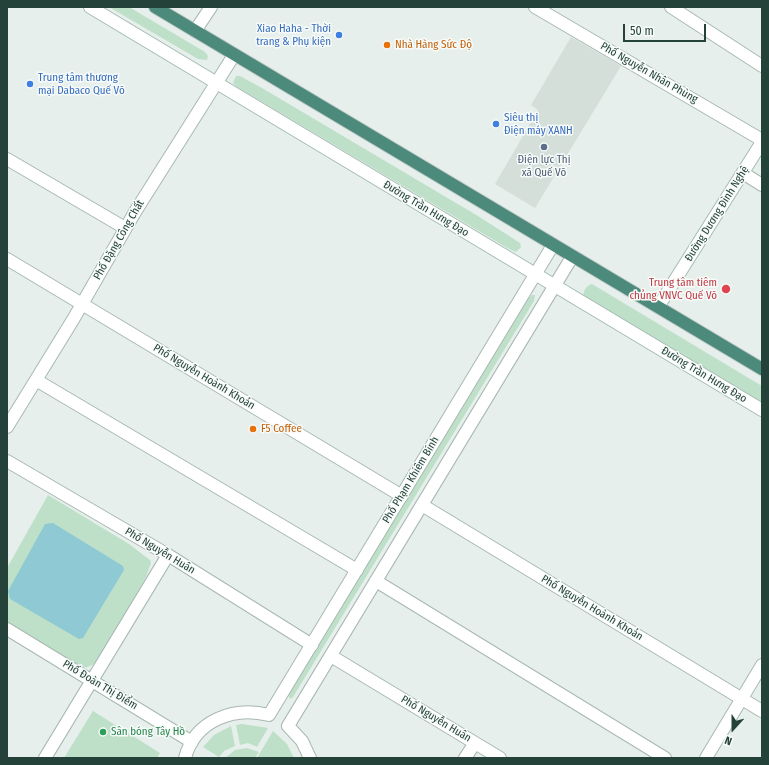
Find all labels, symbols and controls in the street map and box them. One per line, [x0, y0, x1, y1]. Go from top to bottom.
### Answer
scale bar [625, 16, 708, 42]
place label: Xiao Haha - Thời trang & Phụ kiện [256, 22, 331, 48]
text: 50 m [630, 24, 654, 38]
marker: Xiao Haha - Thời trang & Phụ kiện [334, 30, 344, 40]
place label: Nhà Hàng Sức Độ [395, 38, 472, 52]
marker: Nhà Hàng Sức Độ [382, 40, 392, 50]
street label: Phố Nguyễn Nhân Phùng [598, 40, 700, 106]
place label: Trung tâm thương mại Dabaco Quế Võ [38, 71, 125, 97]
marker: Trung tâm thương mại Dabaco Quế Võ [25, 79, 35, 89]
place label: Siêu thị Điện máy XANH [504, 111, 573, 137]
marker: Siêu thị Điện máy XANH [491, 119, 501, 129]
marker: Điện lực Thị xã Quế Võ [539, 142, 549, 152]
place label: Điện lực Thị xã Quế Võ [518, 153, 570, 179]
street label: Đường Dương Đình Nghệ [682, 164, 752, 264]
street label: Đường Trần Hưng Đạo [381, 178, 471, 240]
street label: Phố Đặng Công Chất [91, 198, 147, 282]
place label: Trung tâm tiêm chủng VNVC Quế Võ [629, 276, 717, 302]
marker: Trung tâm tiêm chủng VNVC Quế Võ [720, 283, 732, 295]
street label: Phố Nguyễn Hoành Khoản [151, 341, 257, 413]
street label: Đường Trần Hưng Đạo [659, 344, 749, 406]
place label: F5 Coffee [261, 422, 302, 436]
marker: F5 Coffee [248, 424, 258, 434]
street label: Phố Phạm Khiêm Bính [380, 434, 442, 526]
street label: Phố Nguyễn Huân [123, 525, 197, 577]
street label: Phố Nguyễn Hoành Khoản [539, 572, 645, 644]
street label: Phố Đoàn Thị Điểm [60, 657, 140, 713]
street label: Phố Nguyễn Huân [399, 693, 473, 745]
north arrow [713, 709, 753, 749]
place label: Sân bóng Tây Hồ [111, 725, 185, 739]
marker: Sân bóng Tây Hồ [98, 727, 108, 737]
text: N [723, 733, 734, 748]

